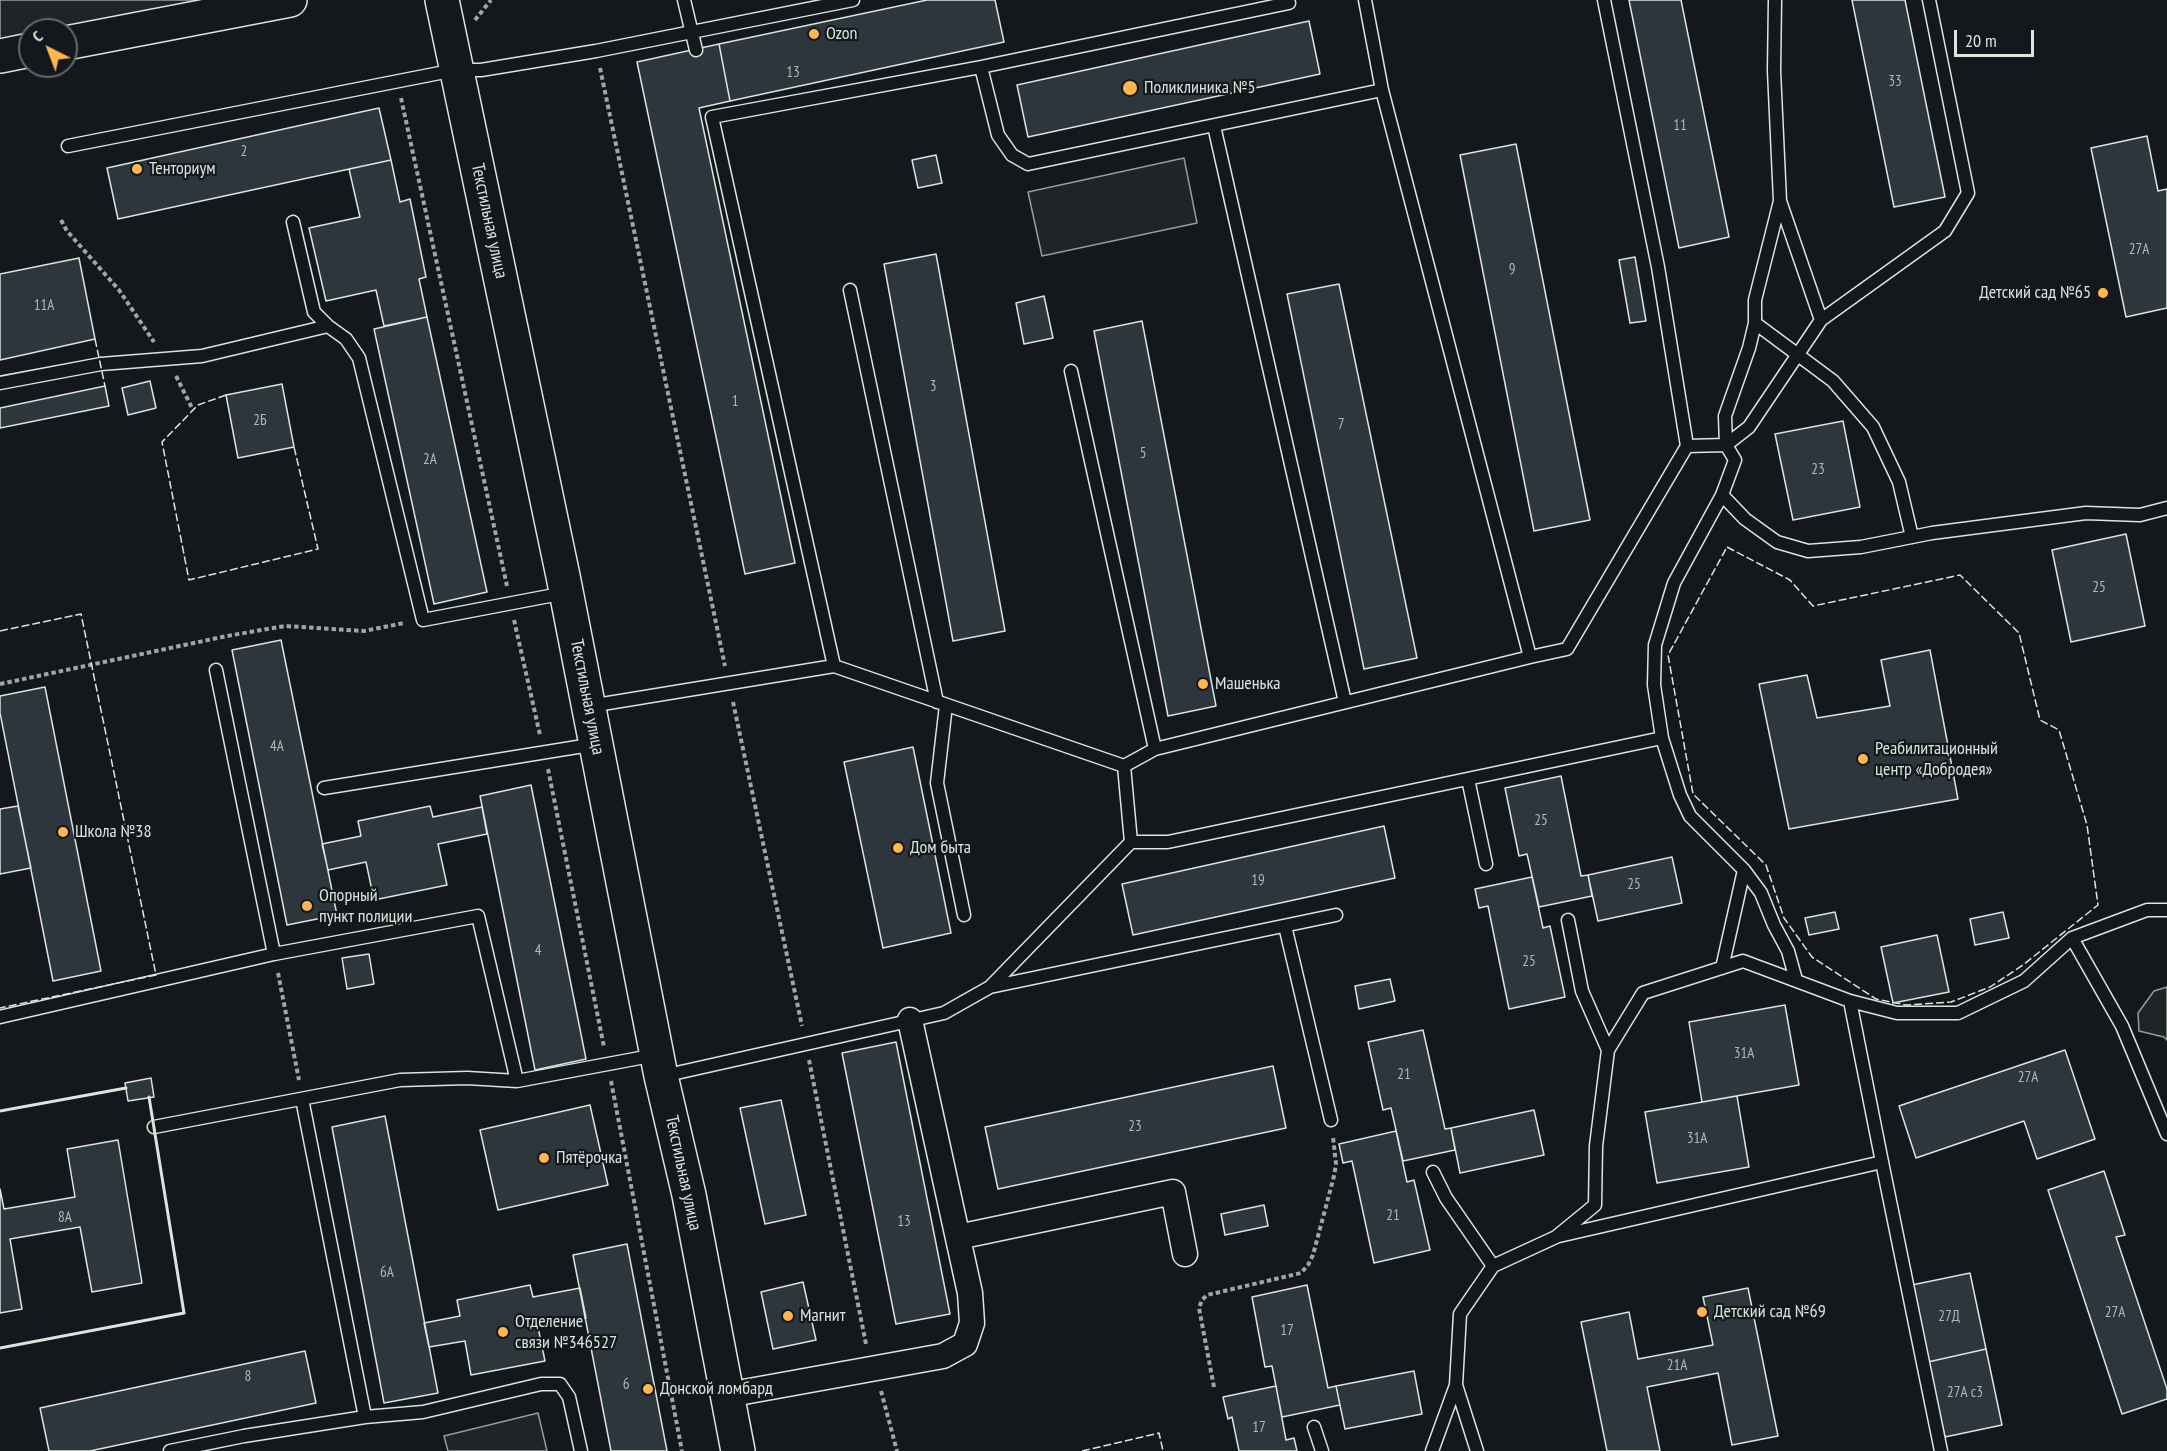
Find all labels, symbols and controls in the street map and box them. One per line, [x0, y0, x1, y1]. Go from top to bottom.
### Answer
north arrow [18, 18, 78, 78]
scale bar [1957, 18, 2036, 56]
place label: Ozon [826, 23, 858, 45]
text: С [28, 26, 47, 46]
marker: Ozon [807, 27, 821, 41]
text: 20 m [1965, 29, 1997, 52]
house number: 13 [786, 64, 800, 82]
house number: 33 [1888, 73, 1902, 91]
place label: Поликлиника №5 [1144, 77, 1256, 99]
marker: Поликлиника №5 [1121, 79, 1139, 97]
house number: 11 [1673, 117, 1687, 135]
house number: 2 [241, 143, 247, 161]
place label: Тенториум [149, 158, 216, 180]
street label: Текстильная улица [466, 161, 512, 281]
marker: Тенториум [130, 162, 144, 176]
house number: 27А [2129, 241, 2149, 259]
house number: 9 [1509, 261, 1515, 279]
place label: Детский сад №65 [1979, 282, 2091, 304]
marker: Детский сад №65 [2096, 286, 2110, 300]
house number: 11А [34, 297, 54, 315]
house number: 3 [930, 378, 936, 396]
house number: 1 [732, 393, 738, 411]
house number: 2Б [253, 412, 267, 430]
house number: 7 [1338, 416, 1344, 434]
house number: 5 [1140, 445, 1146, 463]
house number: 2А [423, 451, 437, 469]
house number: 23 [1811, 461, 1825, 479]
house number: 25 [2092, 579, 2106, 597]
street label: Текстильная улица [565, 637, 609, 757]
place label: Машенька [1215, 673, 1281, 695]
marker: Машенька [1196, 677, 1210, 691]
house number: 4А [270, 738, 284, 756]
place label: Реабилитационный центр «Добродея» [1875, 738, 1998, 780]
marker: Реабилитационный центр «Добродея» [1856, 752, 1870, 766]
house number: 25 [1534, 812, 1548, 830]
place label: Школа №38 [75, 821, 152, 843]
marker: Школа №38 [56, 825, 70, 839]
place label: Дом быта [910, 837, 971, 859]
marker: Дом быта [891, 841, 905, 855]
house number: 19 [1251, 872, 1265, 890]
house number: 25 [1627, 876, 1641, 894]
place label: Опорный пункт полиции [319, 885, 412, 928]
marker: Опорный пункт полиции [300, 899, 314, 913]
house number: 4 [535, 942, 541, 960]
house number: 25 [1522, 953, 1536, 971]
house number: 31А [1734, 1045, 1754, 1063]
house number: 21 [1397, 1066, 1411, 1084]
house number: 27А [2018, 1069, 2038, 1087]
street label: Текстильная улица [660, 1113, 706, 1233]
house number: 23 [1128, 1118, 1142, 1136]
house number: 31А [1687, 1130, 1707, 1148]
place label: Пятёрочка [556, 1147, 622, 1169]
marker: Пятёрочка [537, 1151, 551, 1165]
house number: 21 [1386, 1207, 1400, 1225]
house number: 8А [58, 1209, 72, 1227]
house number: 13 [897, 1213, 911, 1231]
house number: 6А [380, 1264, 394, 1282]
place label: Детский сад №69 [1714, 1301, 1826, 1323]
house number: 27А [2105, 1304, 2125, 1322]
place label: Магнит [800, 1305, 845, 1327]
marker: Детский сад №69 [1695, 1305, 1709, 1319]
house number: 27Д [1938, 1308, 1960, 1326]
marker: Магнит [781, 1309, 795, 1323]
place label: Отделение связи №346527 [515, 1311, 617, 1354]
house number: 17 [1280, 1322, 1294, 1340]
marker: Отделение связи №346527 [496, 1325, 510, 1339]
house number: 21А [1667, 1357, 1687, 1375]
house number: 8 [245, 1368, 251, 1386]
house number: 6 [623, 1376, 629, 1394]
place label: Донской ломбард [660, 1378, 773, 1400]
marker: Донской ломбард [641, 1382, 655, 1396]
house number: 27А с3 [1947, 1384, 1983, 1402]
house number: 17 [1252, 1419, 1266, 1437]

